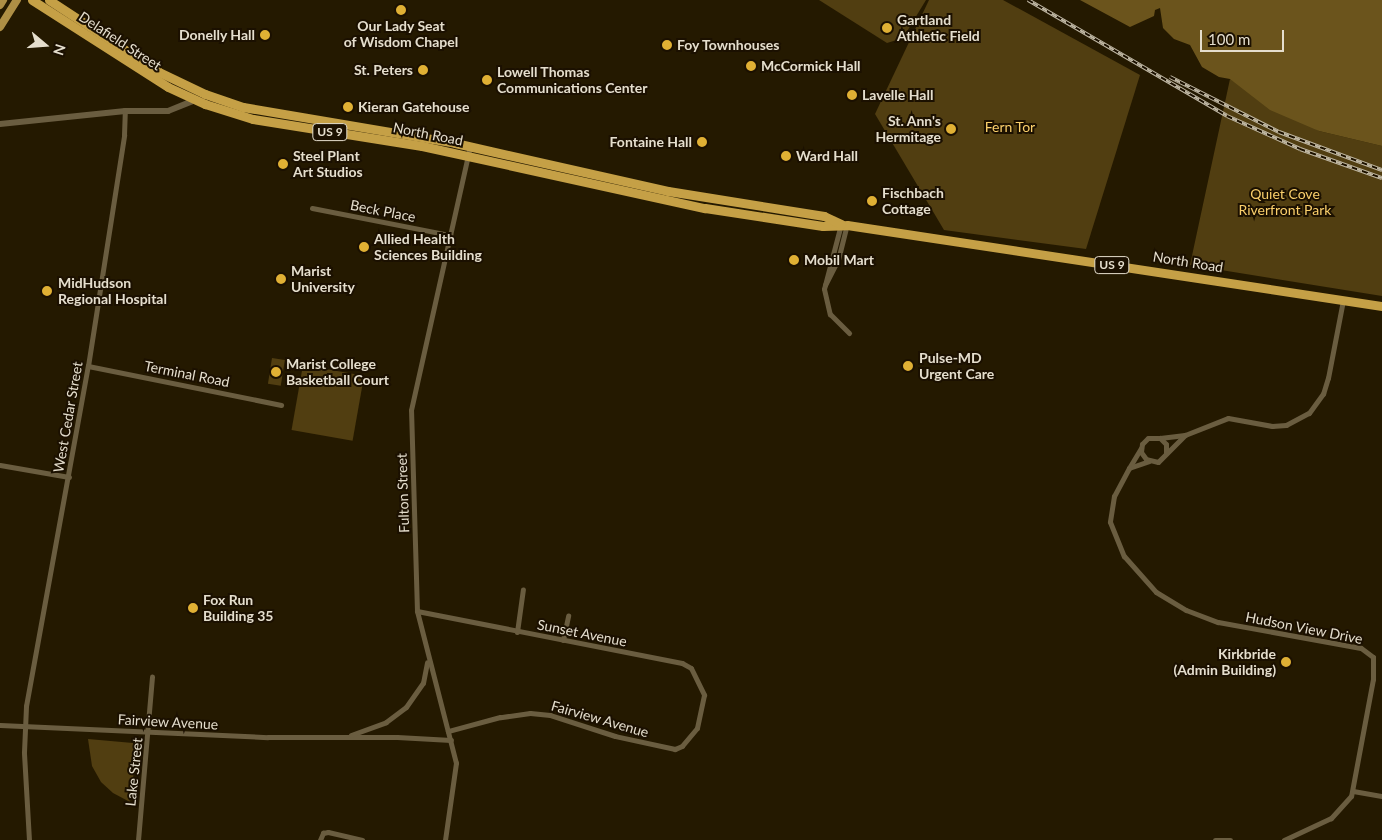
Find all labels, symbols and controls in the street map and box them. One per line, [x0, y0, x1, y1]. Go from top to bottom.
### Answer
marker: Our Lady Seat of Wisdom Chapel [395, 4, 407, 16]
street label: Delafield Street [76, 8, 164, 74]
place label: Gartland Athletic Field [897, 12, 980, 44]
place label: Our Lady Seat of Wisdom Chapel [344, 18, 458, 50]
north arrow [20, 20, 70, 70]
scale bar [1202, 20, 1286, 52]
marker: Gartland Athletic Field [881, 22, 893, 34]
place label: Donelly Hall [179, 27, 255, 43]
marker: Donelly Hall [259, 29, 271, 41]
text: 100 m [1208, 30, 1250, 48]
place label: Foy Townhouses [677, 37, 780, 53]
marker: Foy Townhouses [661, 39, 673, 51]
text: N [50, 42, 69, 58]
place label: McCormick Hall [761, 58, 861, 74]
marker: McCormick Hall [745, 60, 757, 72]
place label: St. Peters [354, 62, 413, 78]
marker: St. Peters [417, 64, 429, 76]
place label: Lowell Thomas Communications Center [497, 64, 647, 96]
marker: Lowell Thomas Communications Center [481, 74, 493, 86]
place label: Lavelle Hall [862, 87, 933, 103]
marker: Lavelle Hall [846, 89, 858, 101]
place label: Kieran Gatehouse [358, 99, 469, 115]
marker: Kieran Gatehouse [342, 101, 354, 113]
place label: St. Ann's Hermitage [875, 113, 941, 146]
street label: North Road [392, 119, 464, 149]
park label: Fern Tor [985, 119, 1035, 135]
road number: US 9 [311, 122, 349, 142]
marker: St. Ann's Hermitage [945, 123, 957, 135]
place label: Fontaine Hall [610, 134, 692, 150]
marker: Fontaine Hall [696, 136, 708, 148]
place label: Steel Plant Art Studios [293, 148, 363, 180]
place label: Ward Hall [796, 148, 858, 164]
marker: Ward Hall [780, 150, 792, 162]
marker: Steel Plant Art Studios [277, 158, 289, 170]
place label: Fischbach Cottage [882, 185, 944, 218]
park label: Quiet Cove Riverfront Park [1239, 186, 1331, 218]
marker: Fischbach Cottage [866, 195, 878, 207]
street label: Beck Place [349, 196, 417, 226]
place label: Allied Health Sciences Building [374, 231, 482, 264]
marker: Allied Health Sciences Building [358, 241, 370, 253]
street label: North Road [1152, 248, 1224, 276]
place label: Mobil Mart [804, 252, 874, 268]
marker: Mobil Mart [788, 254, 800, 266]
road number: US 9 [1093, 256, 1131, 274]
place label: Marist University [291, 263, 355, 296]
marker: Marist University [275, 273, 287, 285]
place label: MidHudson Regional Hospital [58, 275, 167, 308]
marker: MidHudson Regional Hospital [40, 284, 54, 298]
place label: Pulse-MD Urgent Care [919, 350, 994, 382]
place label: Marist College Basketball Court [286, 356, 389, 388]
street label: Terminal Road [143, 357, 231, 391]
marker: Pulse-MD Urgent Care [901, 359, 915, 373]
street label: West Cedar Street [50, 360, 86, 474]
marker: Marist College Basketball Court [270, 366, 282, 378]
street label: Fulton Street [393, 453, 413, 533]
place label: Fox Run Building 35 [203, 592, 273, 624]
marker: Fox Run Building 35 [187, 602, 199, 614]
street label: Hudson View Drive [1244, 608, 1364, 648]
street label: Sunset Avenue [536, 616, 628, 650]
place label: Kirkbride (Admin Building) [1173, 646, 1276, 679]
marker: Kirkbride (Admin Building) [1280, 656, 1292, 668]
street label: Fairview Avenue [549, 697, 651, 741]
street label: Fairview Avenue [117, 711, 219, 733]
street label: Lake Street [122, 737, 146, 807]

